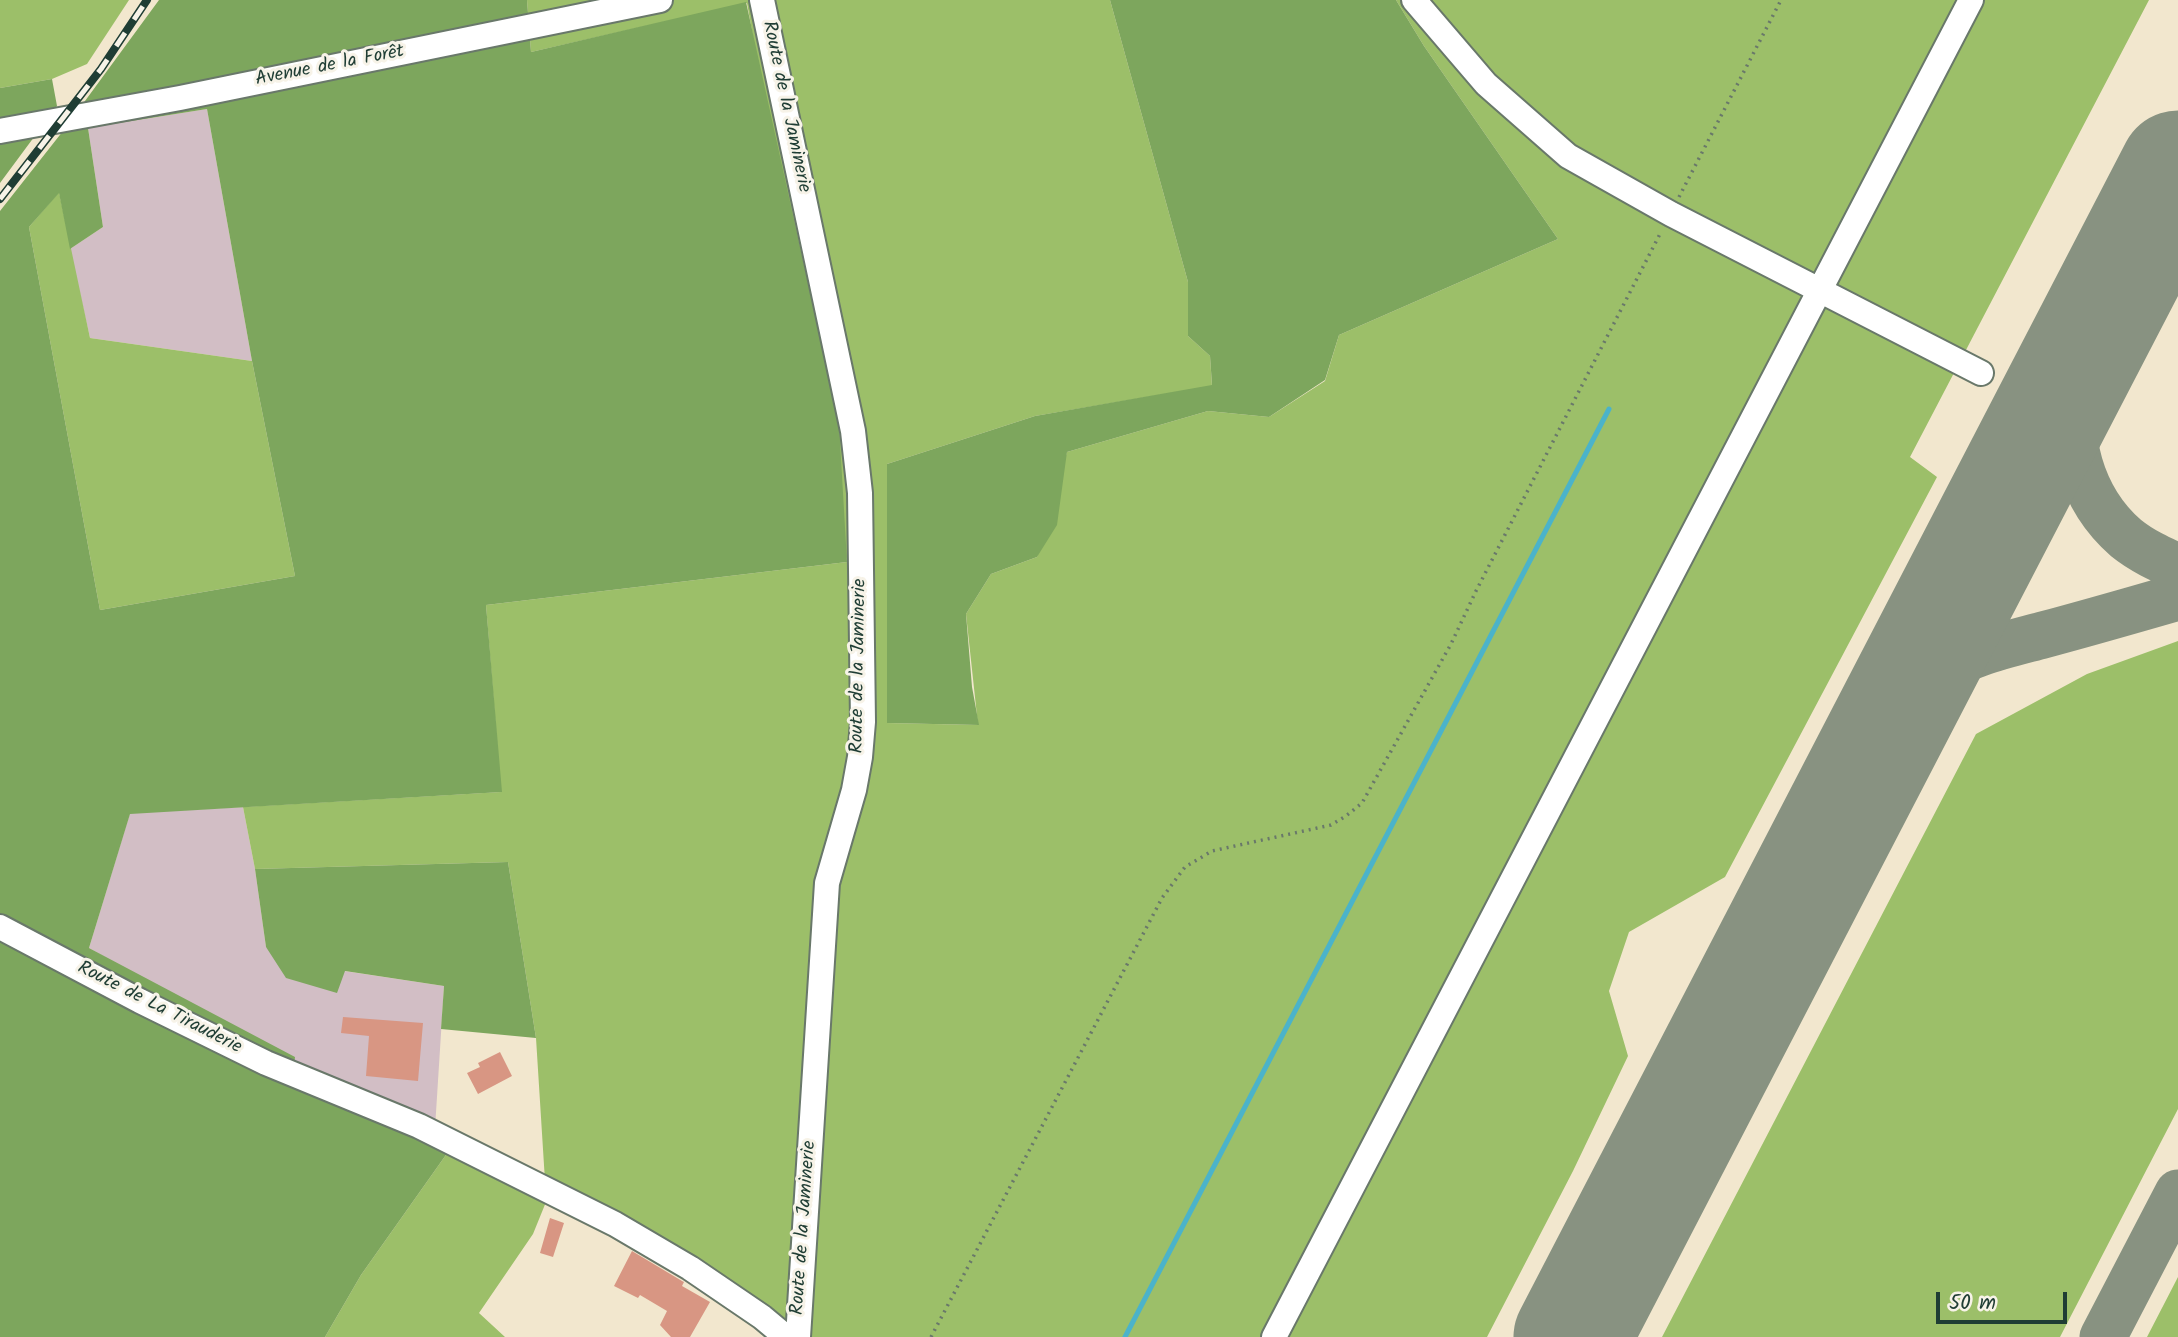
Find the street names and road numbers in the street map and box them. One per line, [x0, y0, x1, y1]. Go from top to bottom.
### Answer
street label: Route de la Jaminerie [756, 19, 814, 195]
street label: Avenue de la Forêt [254, 41, 406, 93]
street label: Route de la Jaminerie [847, 578, 873, 754]
street label: Route de La Tirauderie [73, 958, 245, 1060]
street label: Route de la Jaminerie [788, 1140, 822, 1316]

